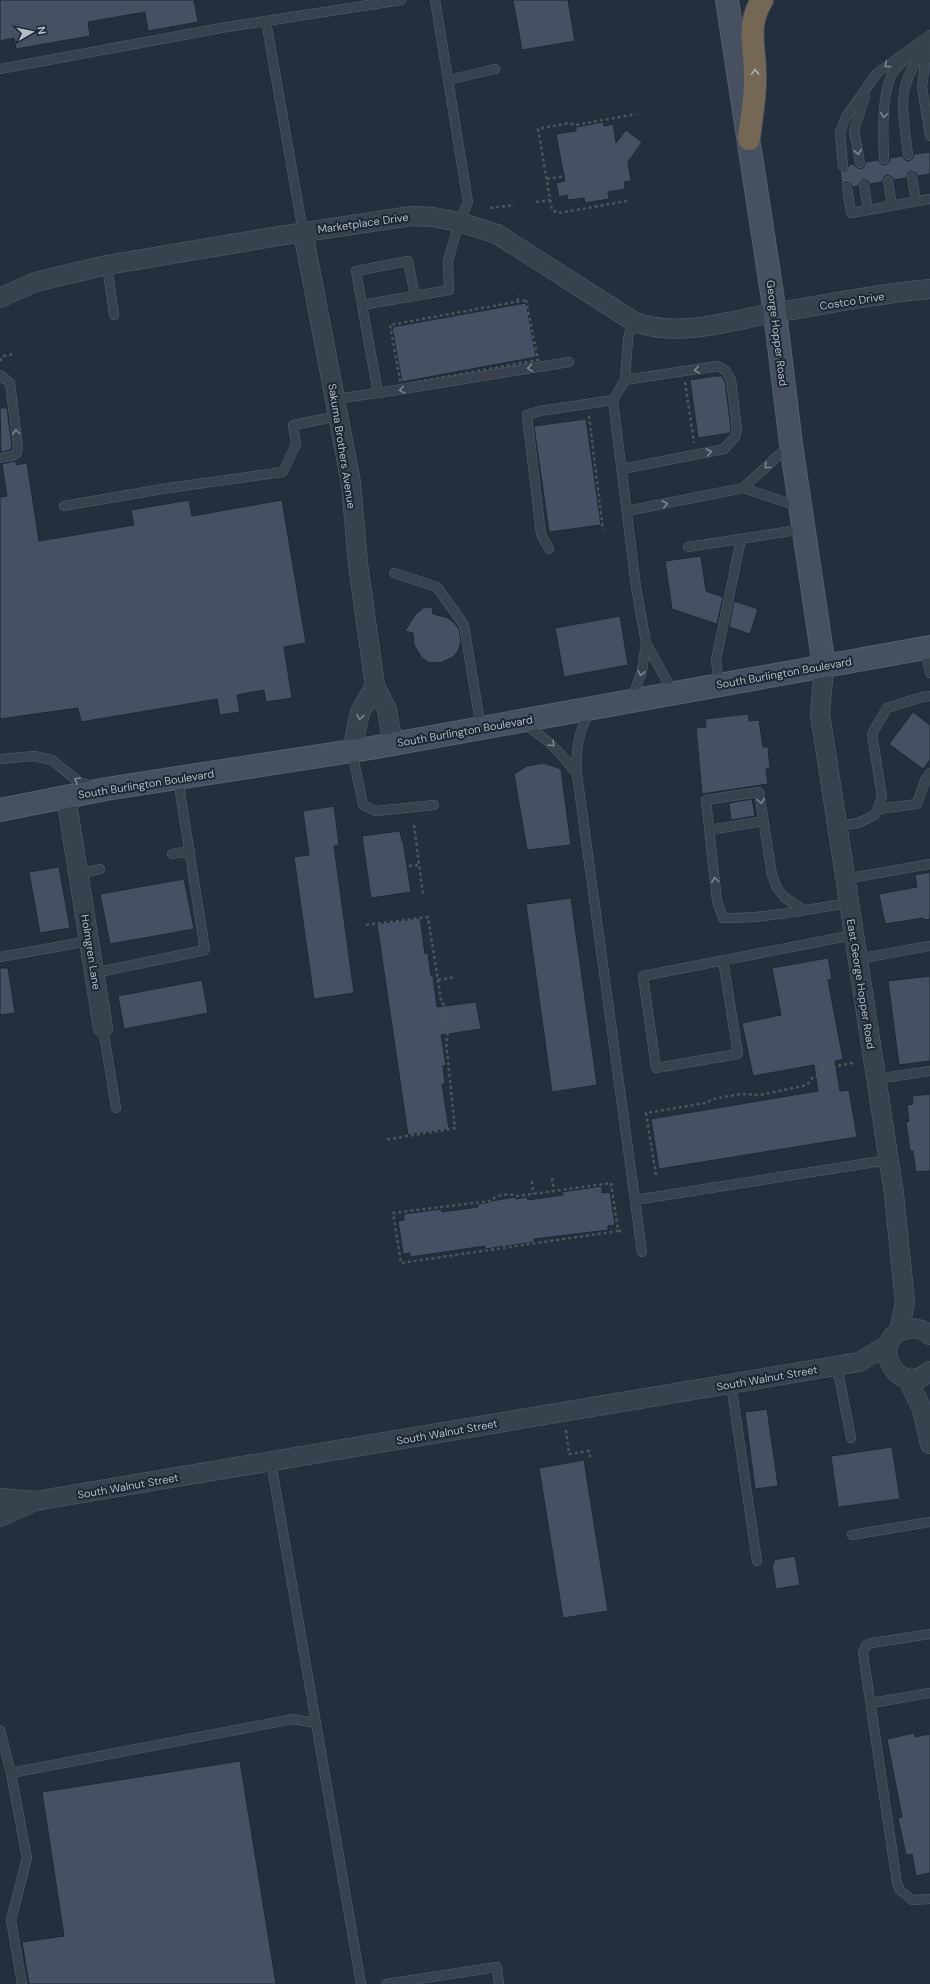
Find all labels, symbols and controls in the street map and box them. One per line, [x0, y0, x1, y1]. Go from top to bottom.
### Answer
north arrow [12, 12, 52, 52]
text: N [34, 25, 49, 35]
one-way arrow [884, 61, 891, 68]
one-way arrow [751, 69, 759, 75]
one-way arrow [880, 112, 889, 118]
one-way arrow [853, 149, 862, 155]
street label: Marketplace Drive [317, 210, 409, 236]
street label: George Hopper Road [764, 279, 790, 387]
street label: Costco Drive [818, 289, 886, 313]
one-way arrow [527, 364, 533, 372]
one-way arrow [694, 365, 700, 373]
street label: Sakuma Brothers Avenue [325, 382, 359, 510]
one-way arrow [399, 385, 405, 393]
one-way arrow [12, 429, 21, 435]
one-way arrow [705, 448, 712, 456]
one-way arrow [764, 461, 772, 468]
one-way arrow [662, 500, 668, 508]
street label: South Burlington Boulevard [715, 654, 853, 692]
one-way arrow [637, 669, 645, 676]
street label: South Burlington Boulevard [396, 712, 534, 750]
one-way arrow [356, 714, 365, 720]
one-way arrow [547, 739, 555, 747]
street label: South Burlington Boulevard [77, 766, 215, 802]
one-way arrow [74, 777, 81, 784]
one-way arrow [756, 798, 765, 804]
one-way arrow [711, 877, 720, 883]
street label: Holmgren Lane [78, 913, 104, 991]
street label: East George Hopper Road [844, 918, 878, 1050]
street label: South Walnut Street [715, 1362, 819, 1394]
street label: South Walnut Street [395, 1416, 499, 1448]
street label: South Walnut Street [76, 1470, 180, 1502]

